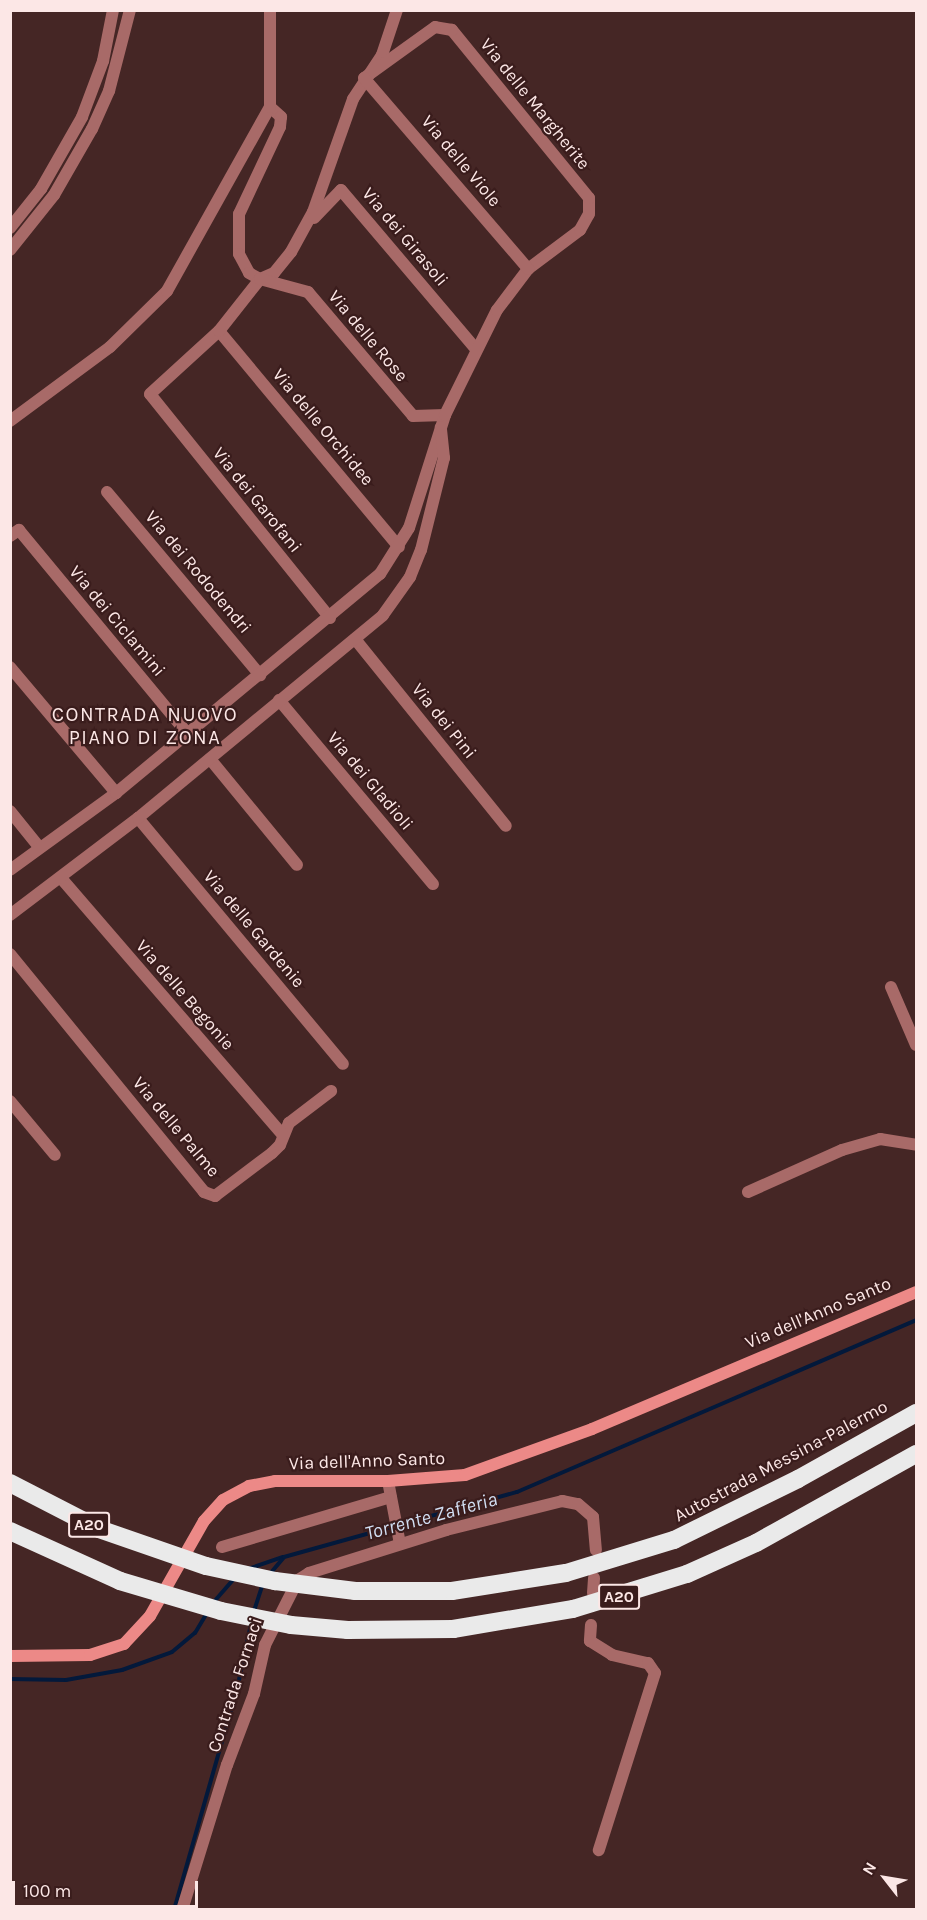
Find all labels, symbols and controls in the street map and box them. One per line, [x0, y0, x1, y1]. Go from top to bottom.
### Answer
street label: Via delle Margherite [475, 34, 595, 174]
street label: Via delle Viole [416, 111, 506, 211]
street label: Via dei Girasoli [357, 183, 453, 291]
street label: Via delle Rose [323, 286, 413, 386]
street label: Via delle Orchidee [268, 364, 378, 490]
street label: Via dei Garofani [208, 443, 306, 557]
street label: Via dei Rododendri [140, 506, 256, 638]
street label: Via dei Ciclamini [64, 561, 170, 681]
street label: Via dei Pini [407, 679, 481, 763]
district label: CONTRADA NUOVO PIANO DI ZONA [52, 703, 238, 750]
street label: Via dei Gladioli [323, 727, 417, 835]
street label: Via delle Gardenie [199, 866, 309, 992]
street label: Via delle Begonie [131, 935, 239, 1055]
street label: Via delle Palme [128, 1072, 224, 1182]
street label: Via dell'Anno Santo [742, 1272, 894, 1354]
street label: Autostrada Messina-Palermo [671, 1395, 891, 1527]
street label: Via dell'Anno Santo [288, 1447, 446, 1475]
water label: Torrente Zafferia [362, 1487, 500, 1545]
road number: A20 [68, 1512, 110, 1538]
road number: A20 [598, 1584, 640, 1610]
street label: Contrada Fornaci [203, 1615, 267, 1755]
north arrow [855, 1848, 915, 1908]
text: N [858, 1859, 880, 1878]
scale bar [15, 1869, 201, 1907]
text: 100 m [23, 1880, 71, 1902]

